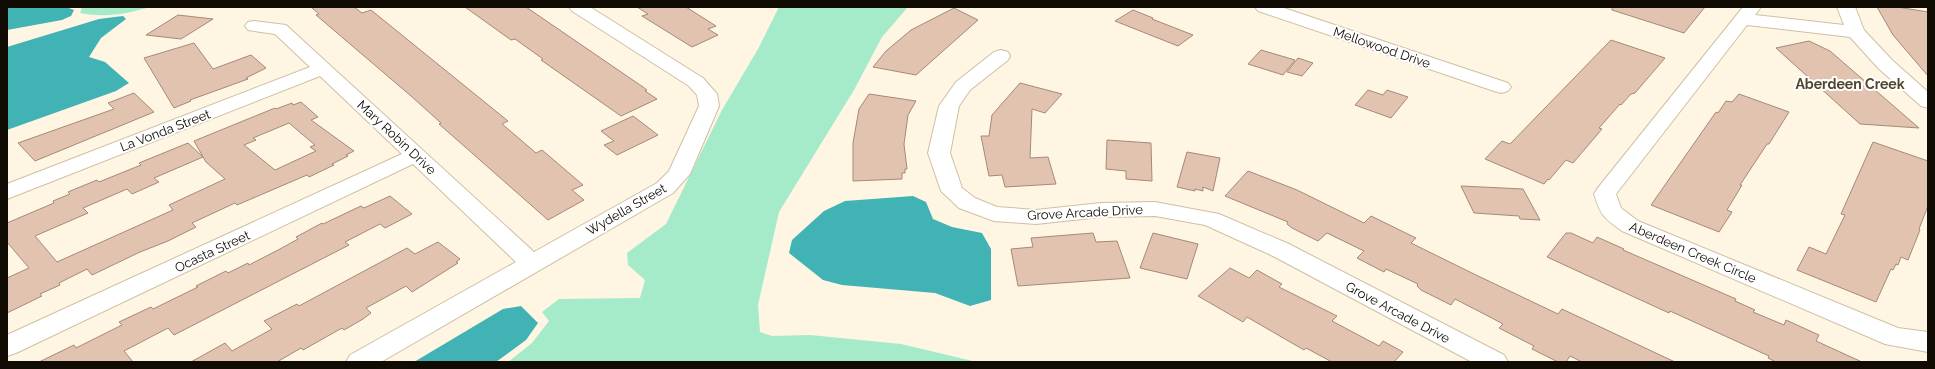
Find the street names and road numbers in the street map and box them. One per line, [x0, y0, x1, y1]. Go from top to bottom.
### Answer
street label: Mellowood Drive [1331, 24, 1433, 71]
street label: Mary Robin Drive [354, 97, 439, 178]
street label: La Vonda Street [118, 106, 213, 155]
street label: Wydella Street [584, 180, 669, 238]
street label: Grove Arcade Drive [1027, 202, 1144, 223]
street label: Aberdeen Creek Circle [1627, 219, 1759, 286]
street label: Ocasta Street [172, 227, 253, 275]
street label: Grove Arcade Drive [1343, 279, 1453, 346]

